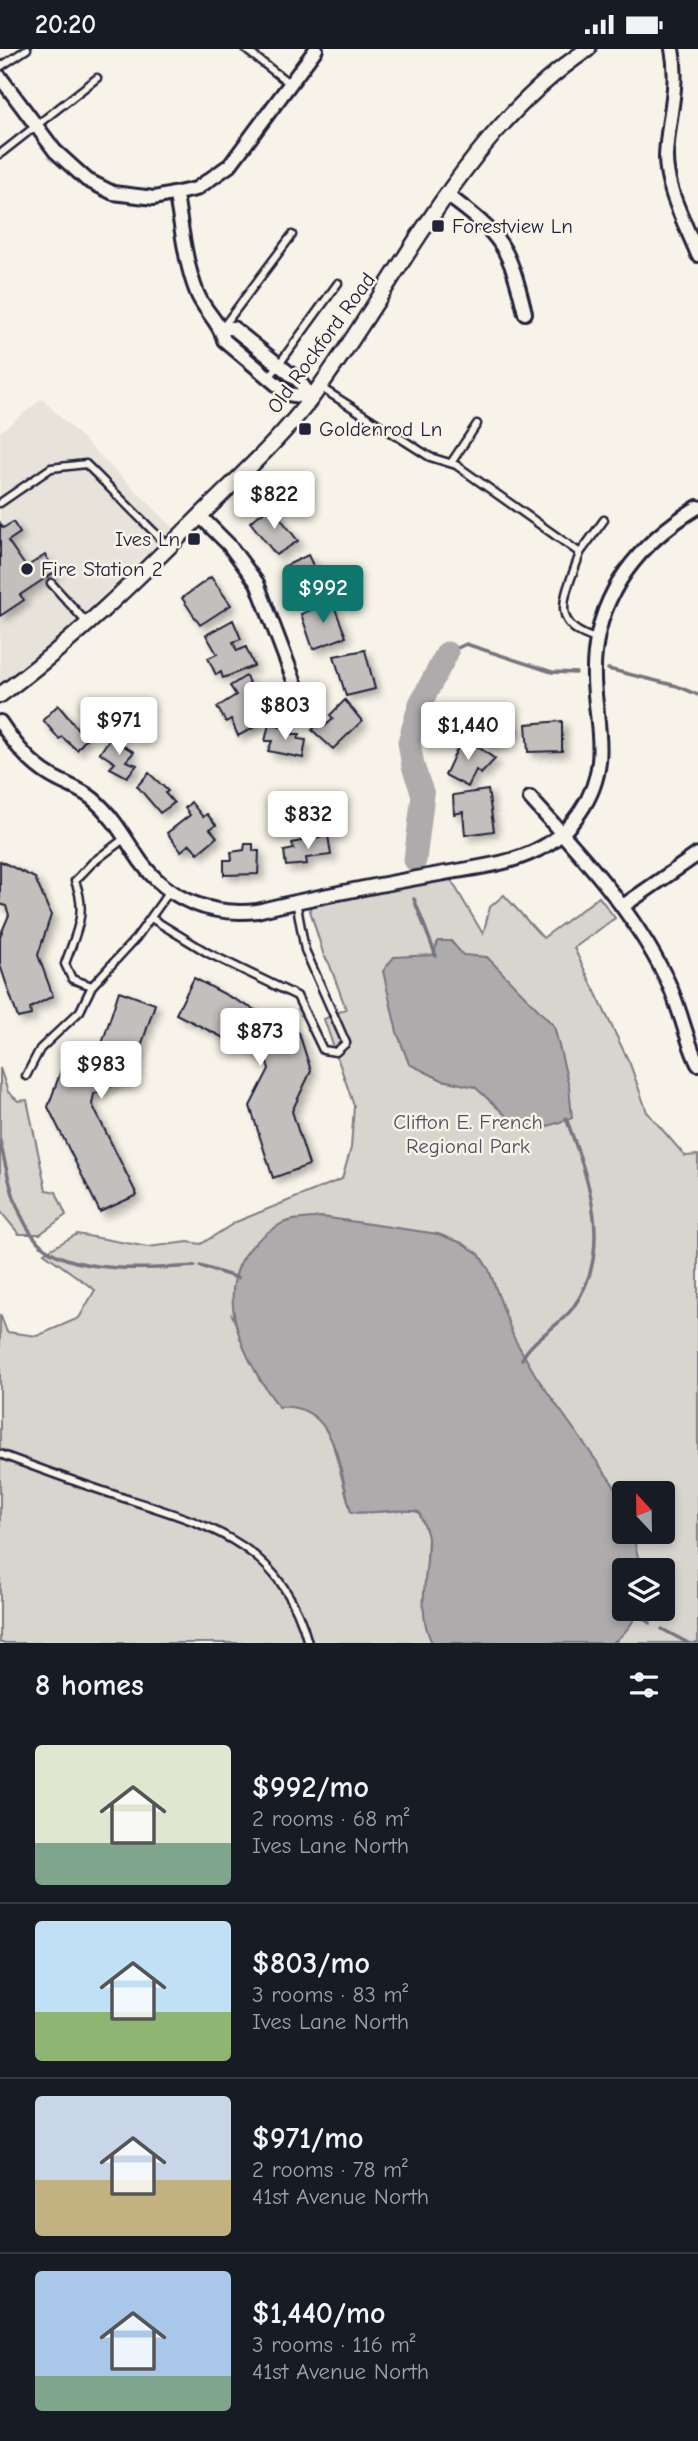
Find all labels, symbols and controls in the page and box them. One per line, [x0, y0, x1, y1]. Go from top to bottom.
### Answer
text: 20:20 [35, 10, 96, 40]
place label: Forestview Ln [452, 214, 573, 238]
marker: Forestview Ln [430, 218, 446, 234]
street label: Old Rockford Road [262, 268, 380, 418]
place label: Goldenrod Ln [319, 417, 442, 441]
marker: Goldenrod Ln [297, 421, 313, 437]
pin: $822 [233, 471, 315, 531]
text: $822 [250, 480, 298, 507]
place label: Ives Ln [115, 527, 180, 551]
marker: Ives Ln [186, 531, 202, 547]
place label: Fire Station 2 [41, 557, 163, 581]
marker: Fire Station 2 [19, 561, 35, 577]
pin: $992 [282, 565, 364, 625]
text: $992 [298, 574, 348, 601]
pin: $803 [244, 683, 326, 742]
text: $803 [260, 691, 310, 718]
pin: $971 [78, 697, 160, 757]
pin: $1,440 [411, 703, 525, 762]
text: $971 [96, 706, 142, 733]
text: $1,440 [437, 711, 499, 738]
pin: $832 [267, 791, 349, 851]
text: $832 [284, 800, 332, 827]
pin: $873 [219, 1009, 301, 1068]
text: $873 [236, 1017, 284, 1044]
pin: $983 [60, 1041, 142, 1101]
text: $983 [77, 1050, 126, 1077]
park label: Clifton E. French Regional Park [393, 1110, 543, 1158]
north arrow [612, 1481, 676, 1543]
map controls [612, 1481, 675, 1621]
button: layers [612, 1558, 675, 1621]
icon: filters [625, 1666, 663, 1704]
text: 8 homes [35, 1668, 144, 1703]
text: $992/mo [252, 1770, 369, 1805]
icon: home [91, 1773, 175, 1857]
text: 2 rooms · 68 m² [252, 1805, 410, 1832]
text: Ives Lane North [252, 1832, 409, 1859]
text: $803/mo [252, 1946, 370, 1981]
icon: home [91, 1949, 175, 2033]
text: 3 rooms · 83 m² [252, 1981, 408, 2008]
text: Ives Lane North [252, 2008, 409, 2035]
text: $971/mo [252, 2121, 364, 2156]
icon: home [91, 2124, 175, 2208]
text: 2 rooms · 78 m² [252, 2156, 408, 2183]
text: 41st Avenue North [252, 2183, 429, 2210]
text: $1,440/mo [252, 2296, 385, 2331]
icon: home [91, 2299, 175, 2383]
text: 3 rooms · 116 m² [252, 2331, 416, 2358]
text: 41st Avenue North [252, 2358, 429, 2385]

